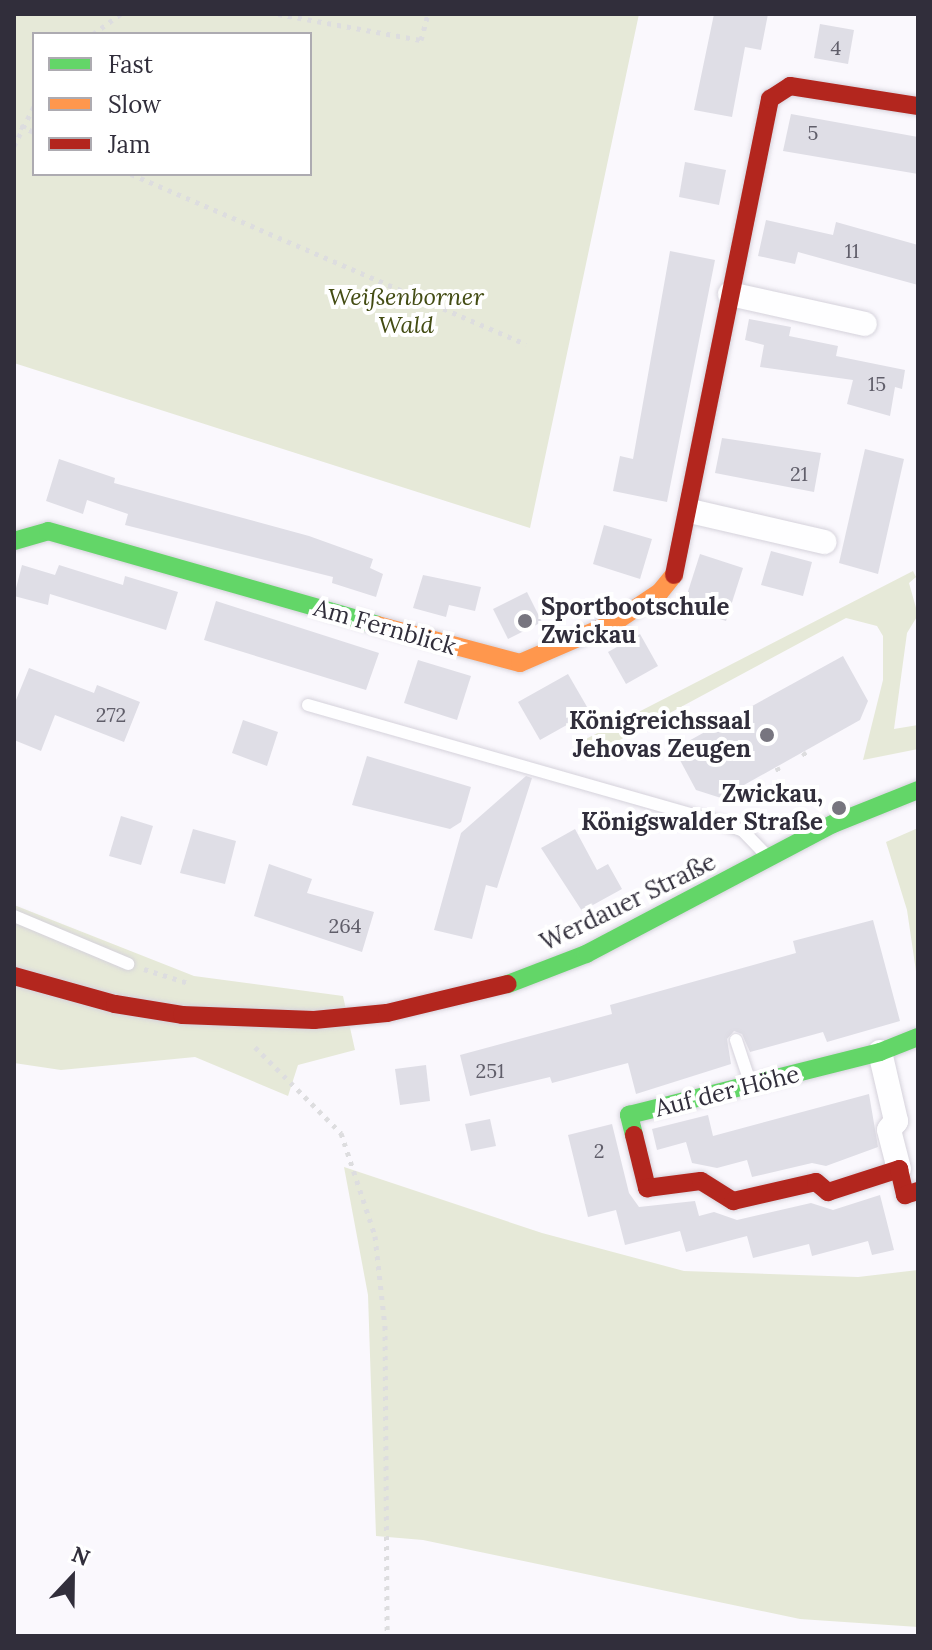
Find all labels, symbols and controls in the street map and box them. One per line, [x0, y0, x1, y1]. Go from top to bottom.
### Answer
legend [32, 32, 312, 176]
house number: 4 [831, 35, 841, 59]
text: Fast [108, 49, 153, 80]
text: Slow [108, 89, 161, 120]
house number: 5 [808, 120, 818, 144]
text: Jam [108, 129, 150, 160]
house number: 11 [845, 238, 859, 262]
park label: Weißenborner Wald [328, 283, 484, 339]
house number: 15 [868, 371, 886, 395]
house number: 21 [790, 461, 808, 485]
street label: Am Fernblick [311, 593, 459, 661]
place label: Sportbootschule Zwickau [541, 593, 729, 649]
marker: Sportbootschule Zwickau [516, 612, 534, 630]
house number: 272 [96, 702, 126, 726]
place label: Königreichssaal Jehovas Zeugen [569, 707, 751, 763]
marker: Königreichssaal Jehovas Zeugen [758, 726, 776, 744]
place label: Zwickau, Königswalder Straße [581, 780, 823, 836]
marker: Zwickau, Königswalder Straße [830, 799, 848, 817]
street label: Werdauer Straße [536, 847, 720, 957]
house number: 264 [328, 913, 362, 937]
house number: 251 [476, 1058, 504, 1082]
street label: Auf der Höhe [652, 1059, 802, 1123]
house number: 2 [594, 1138, 604, 1162]
north arrow [32, 1538, 112, 1618]
text: N [68, 1540, 94, 1572]

